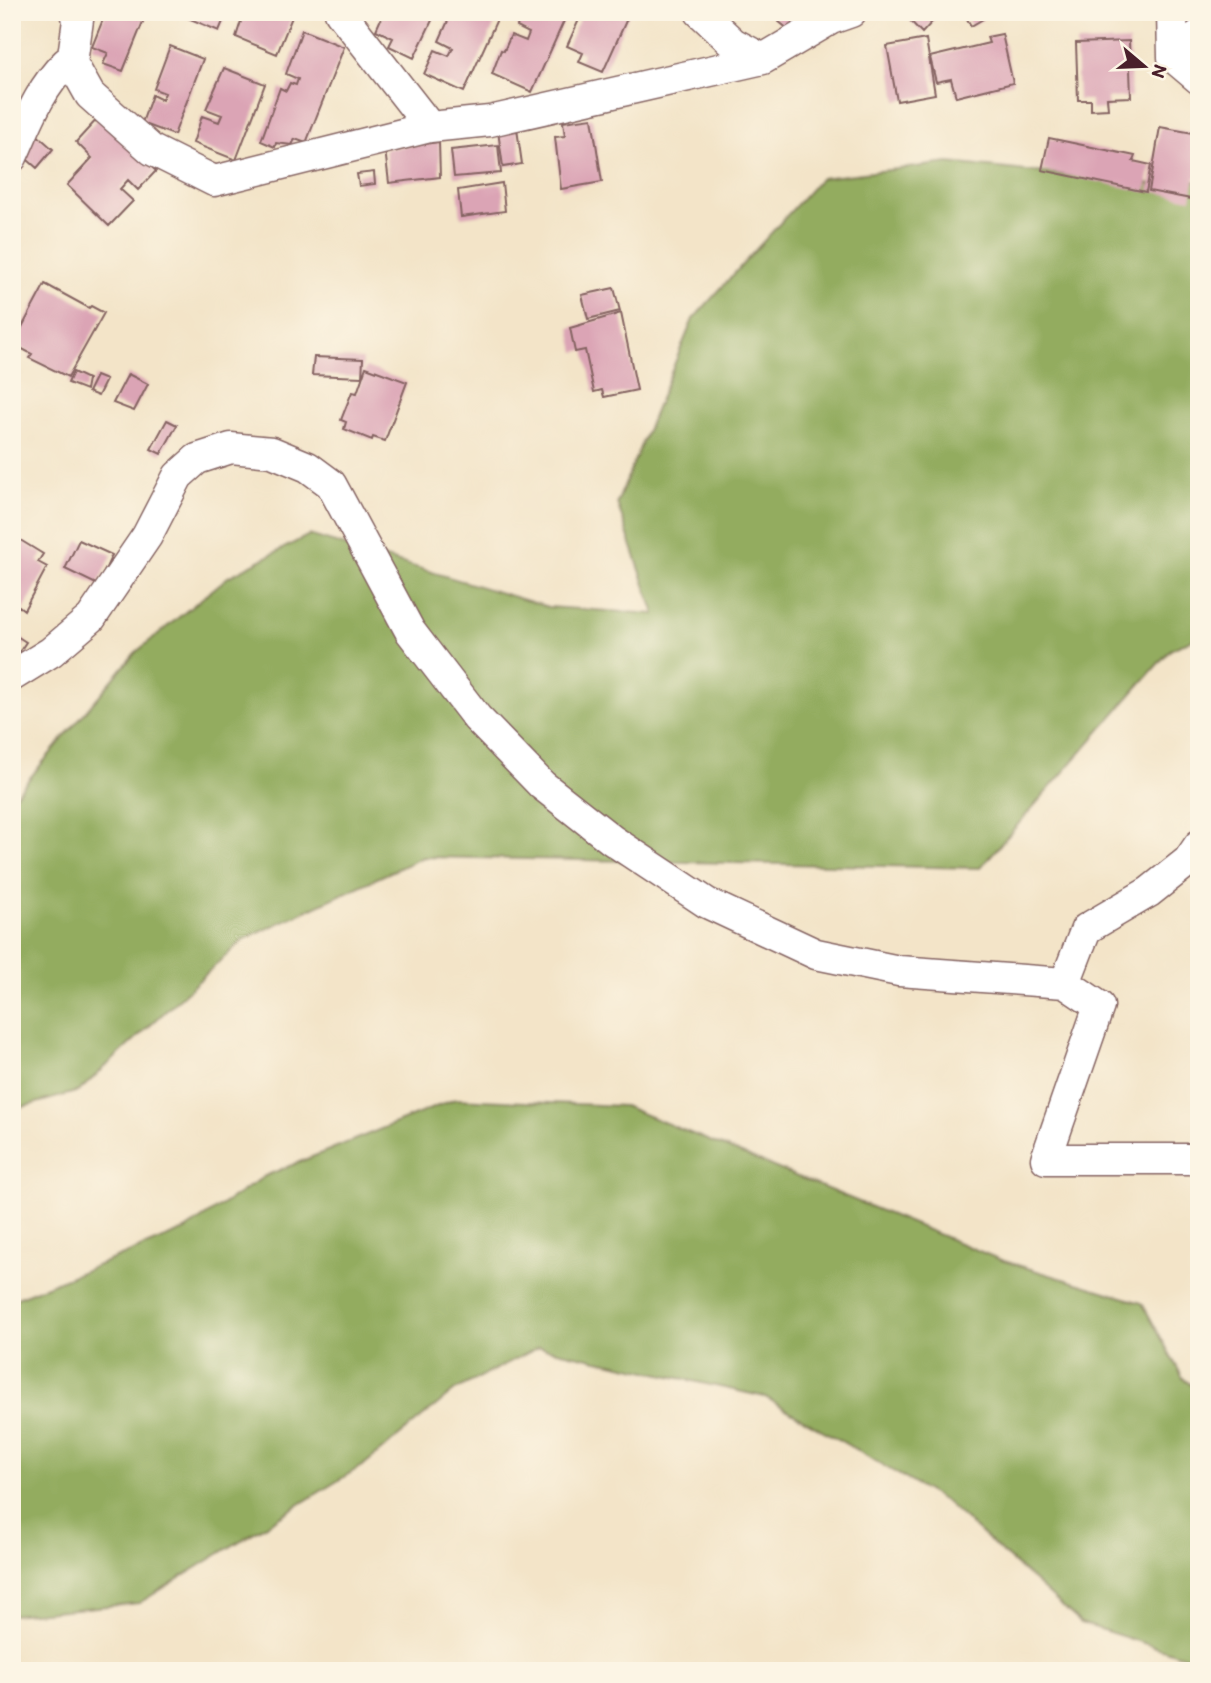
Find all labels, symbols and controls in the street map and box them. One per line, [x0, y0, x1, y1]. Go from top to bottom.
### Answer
north arrow [1110, 32, 1180, 102]
text: N [1147, 62, 1173, 81]

